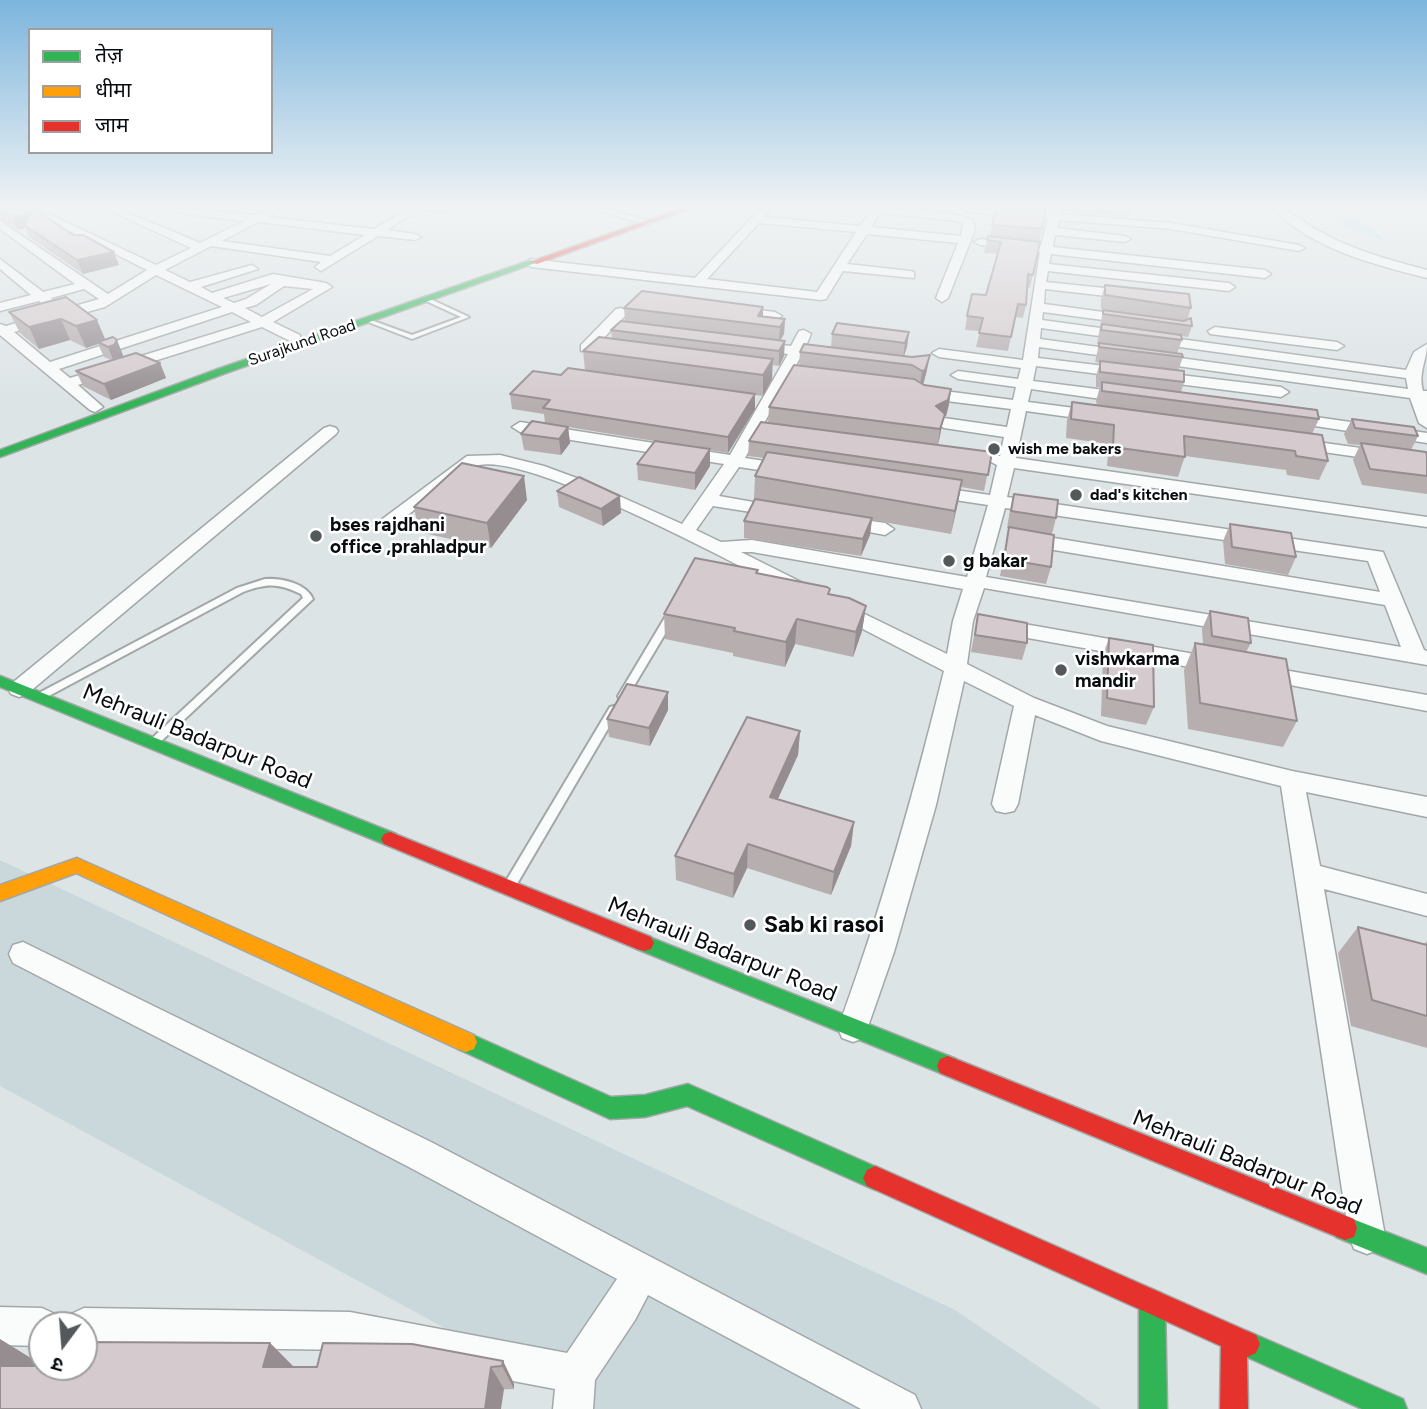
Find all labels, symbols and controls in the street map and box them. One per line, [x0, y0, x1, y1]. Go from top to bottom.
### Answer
legend [28, 28, 273, 154]
text: तेज़ [95, 42, 123, 67]
text: धीमा [95, 77, 131, 102]
text: जाम [95, 112, 129, 137]
street label: Surajkund Road [246, 316, 358, 370]
place label: wish me bakers [1008, 439, 1121, 459]
marker: wish me bakers [986, 441, 1002, 457]
place label: dad's kitchen [1090, 485, 1188, 505]
marker: dad's kitchen [1068, 487, 1084, 503]
place label: bses rajdhani office ,prahladpur [330, 514, 486, 558]
marker: bses rajdhani office ,prahladpur [308, 528, 324, 544]
place label: g bakar [963, 550, 1027, 572]
marker: g bakar [941, 553, 957, 569]
place label: vishwkarma mandir [1075, 648, 1180, 692]
marker: vishwkarma mandir [1053, 662, 1069, 678]
street label: Mehrauli Badarpur Road [78, 678, 316, 796]
street label: Mehrauli Badarpur Road [603, 891, 841, 1009]
place label: Sab ki rasoi [764, 911, 884, 939]
marker: Sab ki rasoi [742, 917, 758, 933]
street label: Mehrauli Badarpur Road [1128, 1104, 1366, 1222]
north arrow [28, 1311, 98, 1381]
text: उ [49, 1352, 66, 1377]

